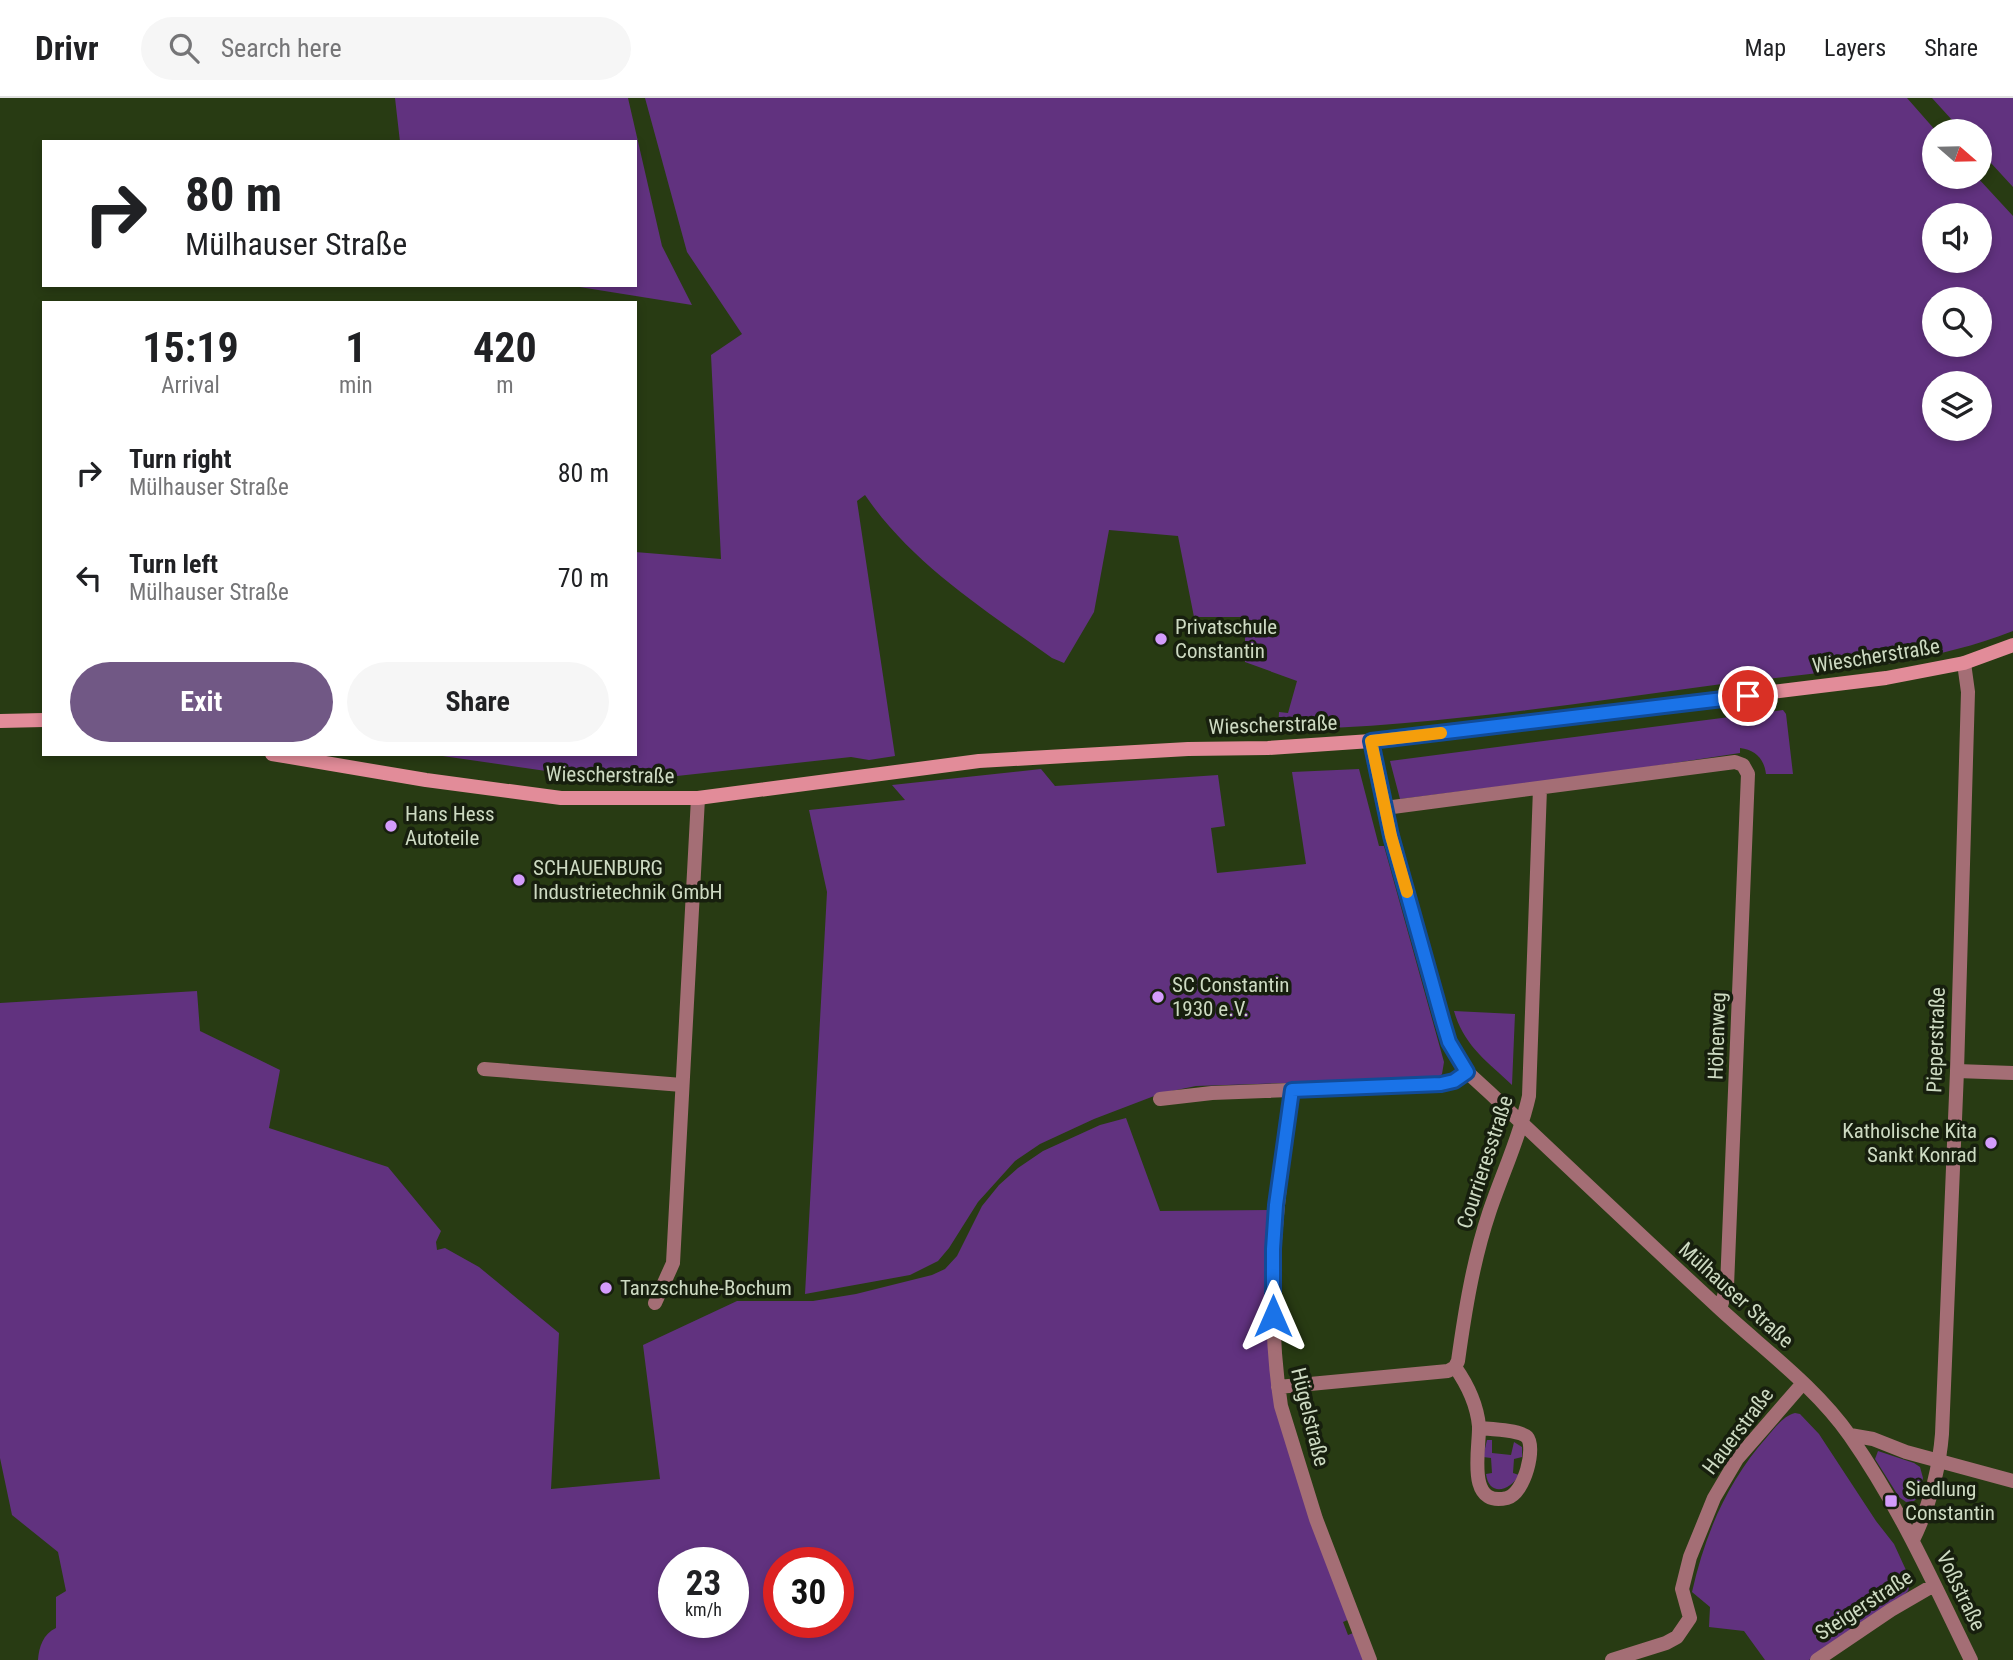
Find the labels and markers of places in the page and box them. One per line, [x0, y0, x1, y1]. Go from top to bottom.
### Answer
place label: Privatschule Constantin [1175, 615, 1277, 663]
marker: Privatschule Constantin [1153, 631, 1169, 647]
pin [1718, 666, 1778, 726]
place label: Hans Hess Autoteile [405, 802, 495, 850]
marker: Hans Hess Autoteile [383, 818, 399, 834]
place label: SCHAUENBURG Industrietechnik GmbH [533, 856, 723, 904]
marker: SCHAUENBURG Industrietechnik GmbH [511, 872, 527, 888]
place label: SC Constantin 1930 e.V. [1172, 973, 1289, 1021]
marker: SC Constantin 1930 e.V. [1150, 989, 1166, 1005]
place label: Katholische Kita Sankt Konrad [1842, 1119, 1977, 1167]
marker: Katholische Kita Sankt Konrad [1983, 1135, 1999, 1151]
place label: Tanzschuhe-Bochum [620, 1276, 792, 1300]
marker: Tanzschuhe-Bochum [598, 1280, 614, 1296]
place label: Siedlung Constantin [1905, 1477, 1995, 1525]
marker: Siedlung Constantin [1883, 1493, 1899, 1509]

